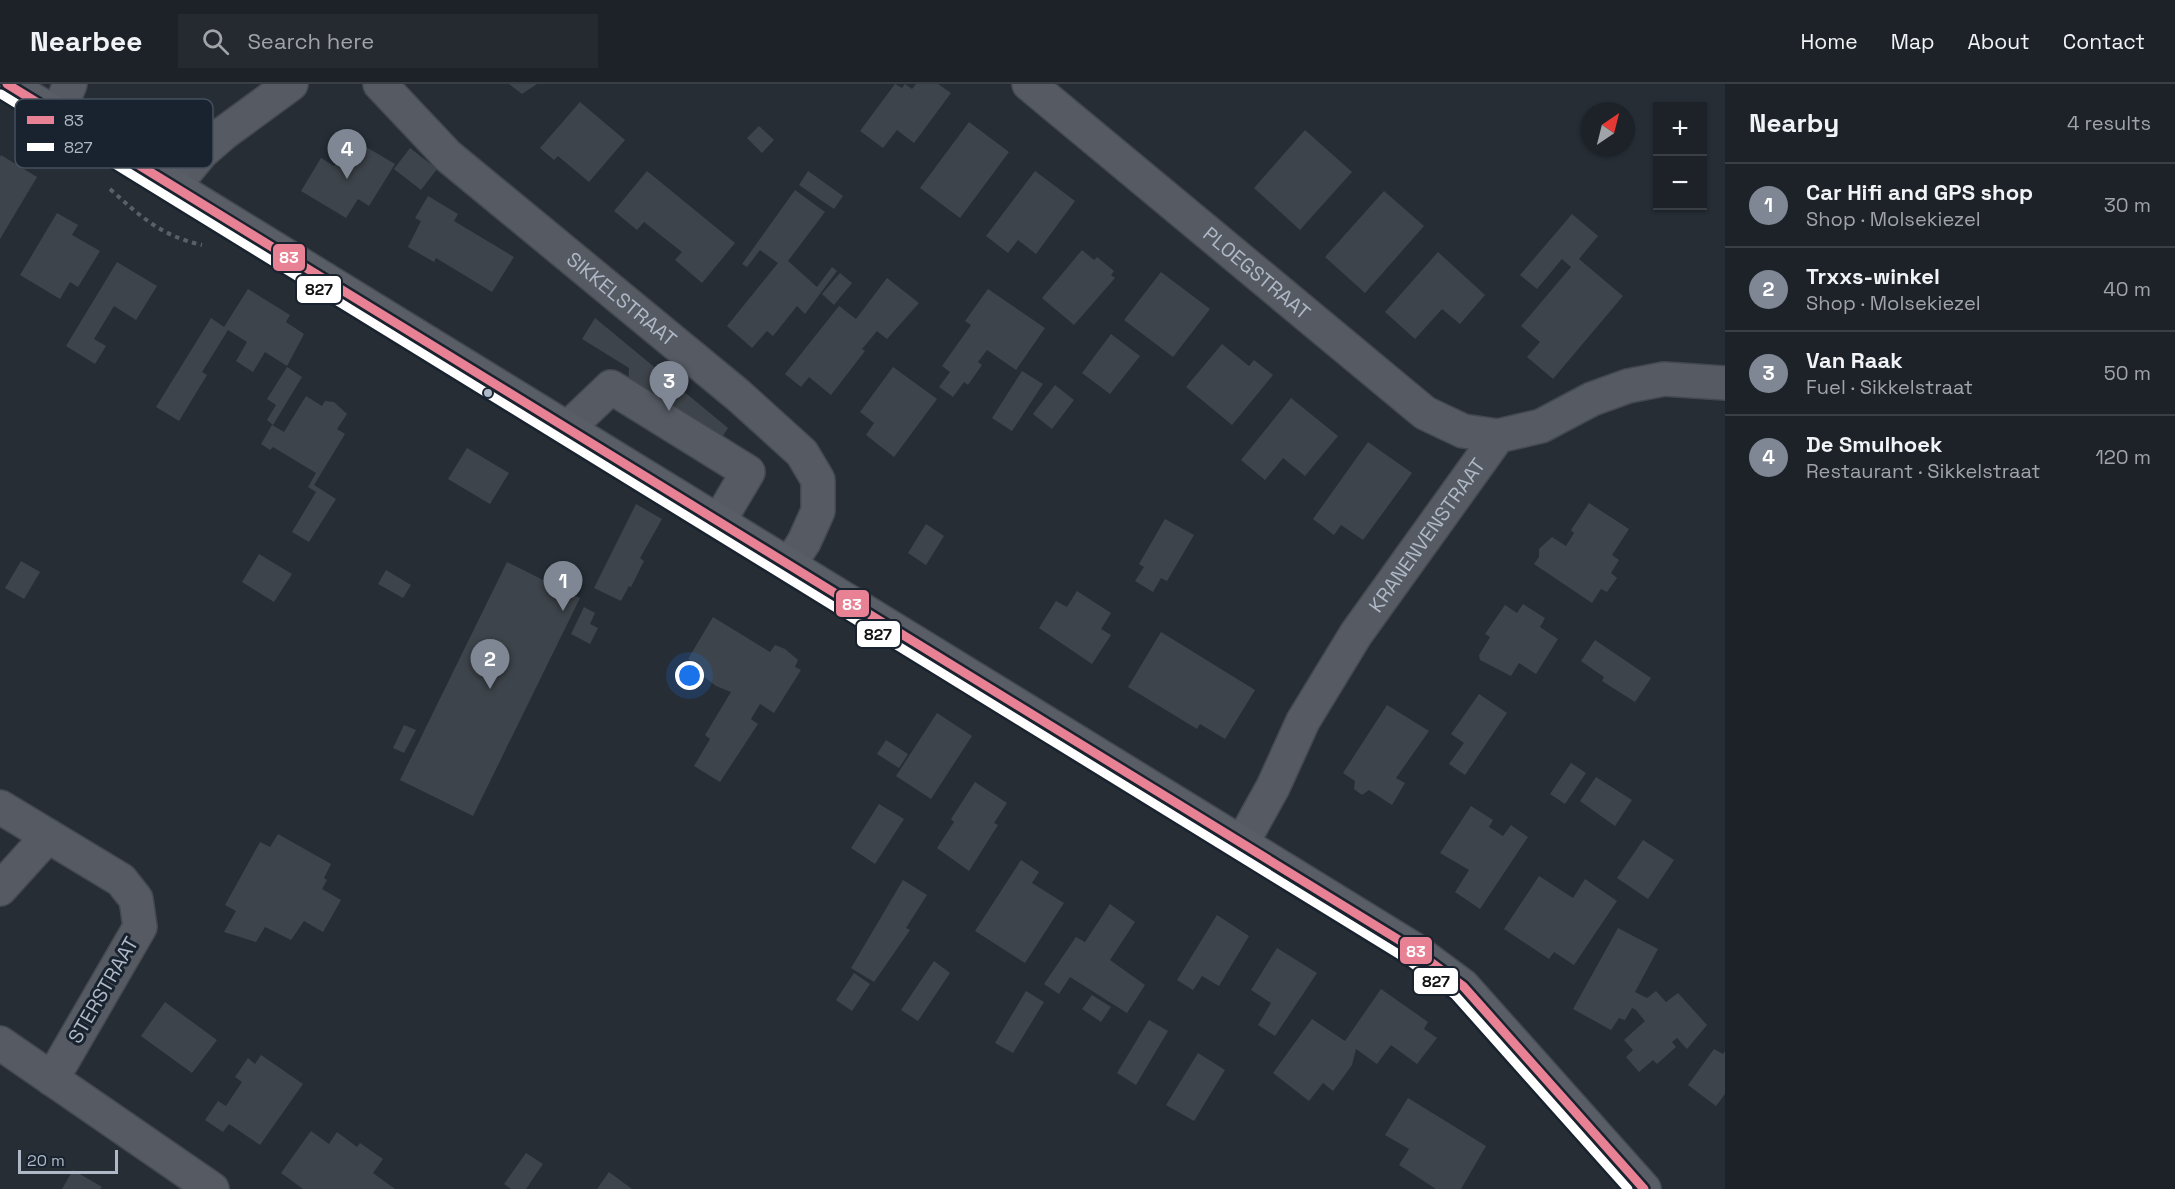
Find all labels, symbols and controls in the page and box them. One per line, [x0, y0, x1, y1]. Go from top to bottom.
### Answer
search box [178, 14, 598, 68]
text: Nearbee [30, 23, 142, 59]
icon: search [199, 25, 232, 58]
text: Search here [247, 27, 374, 55]
text: Home [1800, 28, 1858, 55]
text: Map [1891, 28, 1935, 55]
text: About [1968, 28, 2030, 55]
text: Contact [2063, 28, 2145, 55]
legend [15, 99, 213, 168]
north arrow [1581, 102, 1635, 156]
map controls [1653, 102, 1707, 210]
button: + [1653, 102, 1707, 156]
text: Nearby [1749, 106, 1839, 140]
text: 83 [64, 110, 84, 131]
text: 4 results [2067, 110, 2151, 136]
pin: 4 [328, 130, 366, 179]
text: 827 [64, 137, 93, 158]
button: − [1653, 156, 1707, 210]
text: Car Hifi and GPS shop [1806, 178, 2033, 206]
text: 1 [1764, 192, 1773, 218]
text: 30 m [2104, 192, 2151, 218]
text: Shop · Molsekiezel [1806, 206, 1981, 232]
street label: PLOEGSTRAAT [1198, 221, 1316, 325]
line badge: 83 [272, 243, 306, 272]
street label: SIKKELSTRAAT [561, 246, 682, 352]
text: 83 [279, 247, 299, 268]
text: Trxxs-winkel [1806, 262, 1940, 290]
line badge: 827 [296, 275, 342, 304]
text: 2 [1763, 276, 1774, 302]
text: 40 m [2103, 276, 2151, 302]
text: 827 [305, 279, 333, 300]
text: Shop · Molsekiezel [1806, 290, 1981, 316]
text: Van Raak [1806, 346, 1903, 374]
text: 3 [1762, 360, 1775, 386]
text: 50 m [2104, 360, 2151, 386]
pin: 3 [650, 362, 688, 411]
text: Fuel · Sikkelstraat [1806, 374, 1973, 400]
unlabelled marker [482, 387, 494, 399]
text: De Smulhoek [1806, 430, 1942, 458]
text: 4 [1762, 444, 1775, 470]
text: 120 m [2095, 444, 2151, 470]
street label: KRANENVENSTRAAT [1363, 453, 1491, 617]
text: Restaurant · Sikkelstraat [1806, 458, 2040, 484]
pin: 1 [544, 562, 582, 611]
line badge: 83 [835, 589, 870, 618]
text: 83 [842, 594, 862, 615]
line badge: 827 [856, 620, 901, 648]
text: 827 [864, 624, 892, 645]
pin: 2 [470, 640, 510, 689]
your location [675, 661, 704, 690]
street label: STERSTRAAT [62, 932, 144, 1048]
line badge: 83 [1399, 936, 1433, 965]
text: 83 [1406, 941, 1426, 962]
line badge: 827 [1413, 967, 1459, 995]
text: 827 [1422, 971, 1450, 992]
scale bar [18, 1147, 118, 1174]
text: 20 m [27, 1150, 65, 1171]

